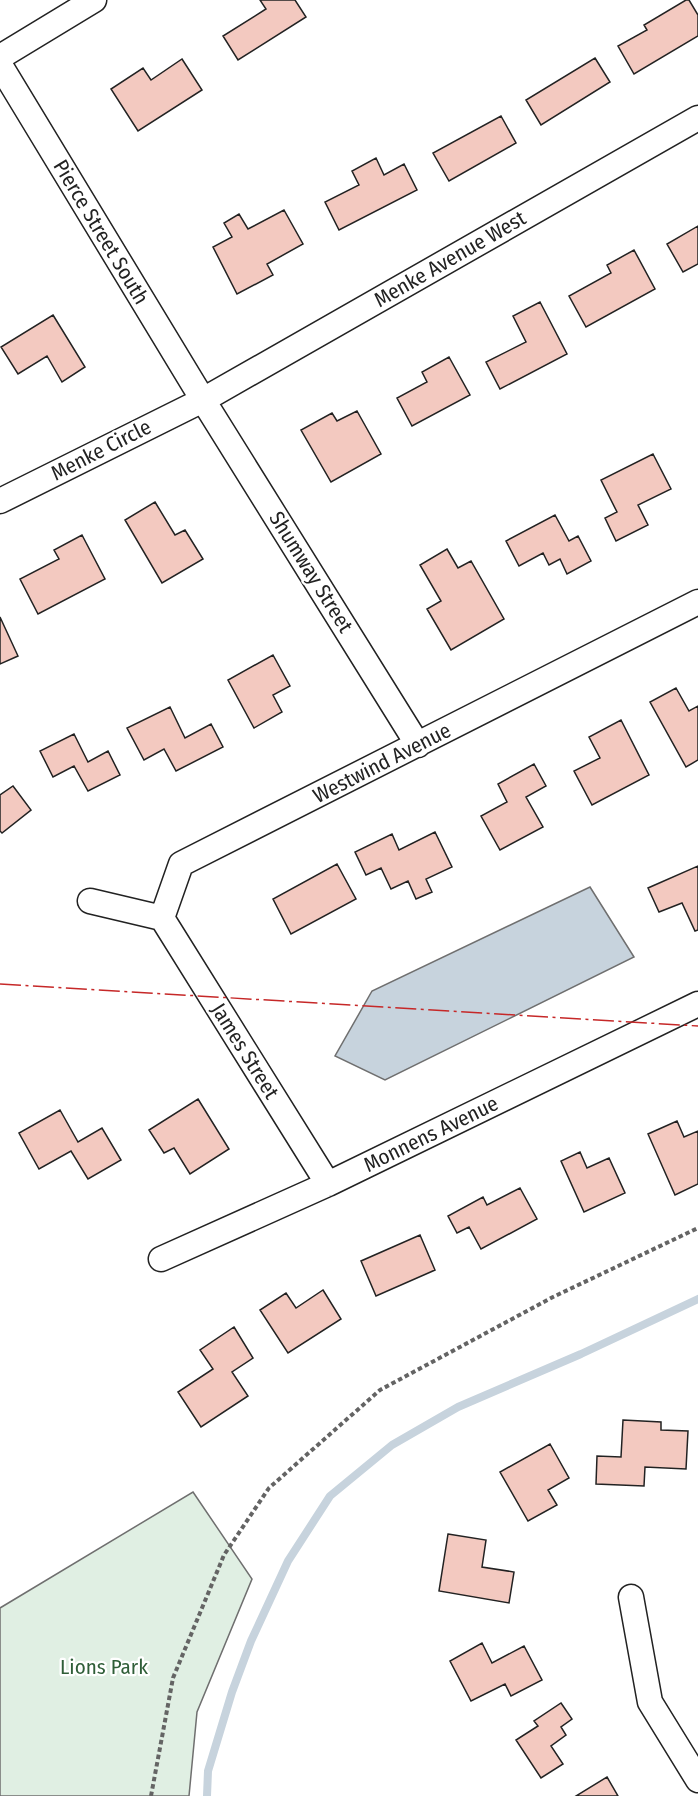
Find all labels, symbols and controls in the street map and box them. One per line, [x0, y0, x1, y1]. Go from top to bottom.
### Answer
street label: Pierce Street South [48, 155, 154, 309]
street label: Menke Avenue West [369, 205, 531, 313]
street label: Menke Circle [47, 414, 155, 486]
street label: Shumway Street [263, 507, 359, 638]
street label: Westwind Avenue [309, 717, 455, 809]
street label: James Street [205, 998, 285, 1104]
street label: Monnens Avenue [359, 1090, 503, 1178]
park label: Lions Park [60, 1654, 148, 1680]

